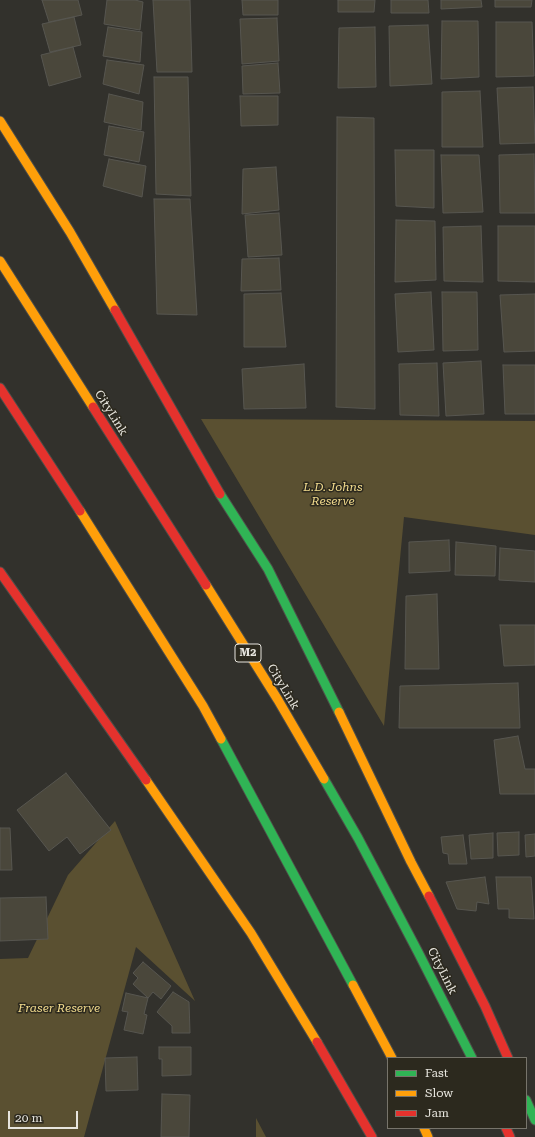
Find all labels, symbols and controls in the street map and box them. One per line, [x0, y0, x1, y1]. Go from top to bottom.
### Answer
street label: CityLink [91, 388, 131, 438]
park label: L.D. Johns Reserve [303, 480, 363, 508]
road number: M2 [235, 644, 261, 662]
street label: CityLink [264, 662, 302, 712]
street label: CityLink [424, 945, 460, 997]
park label: Fraser Reserve [18, 1001, 100, 1015]
legend [387, 1057, 527, 1129]
text: Fast [425, 1066, 448, 1080]
text: Slow [425, 1086, 453, 1100]
scale bar [10, 1103, 80, 1129]
text: Jam [425, 1106, 449, 1120]
text: 20 m [15, 1111, 42, 1125]

